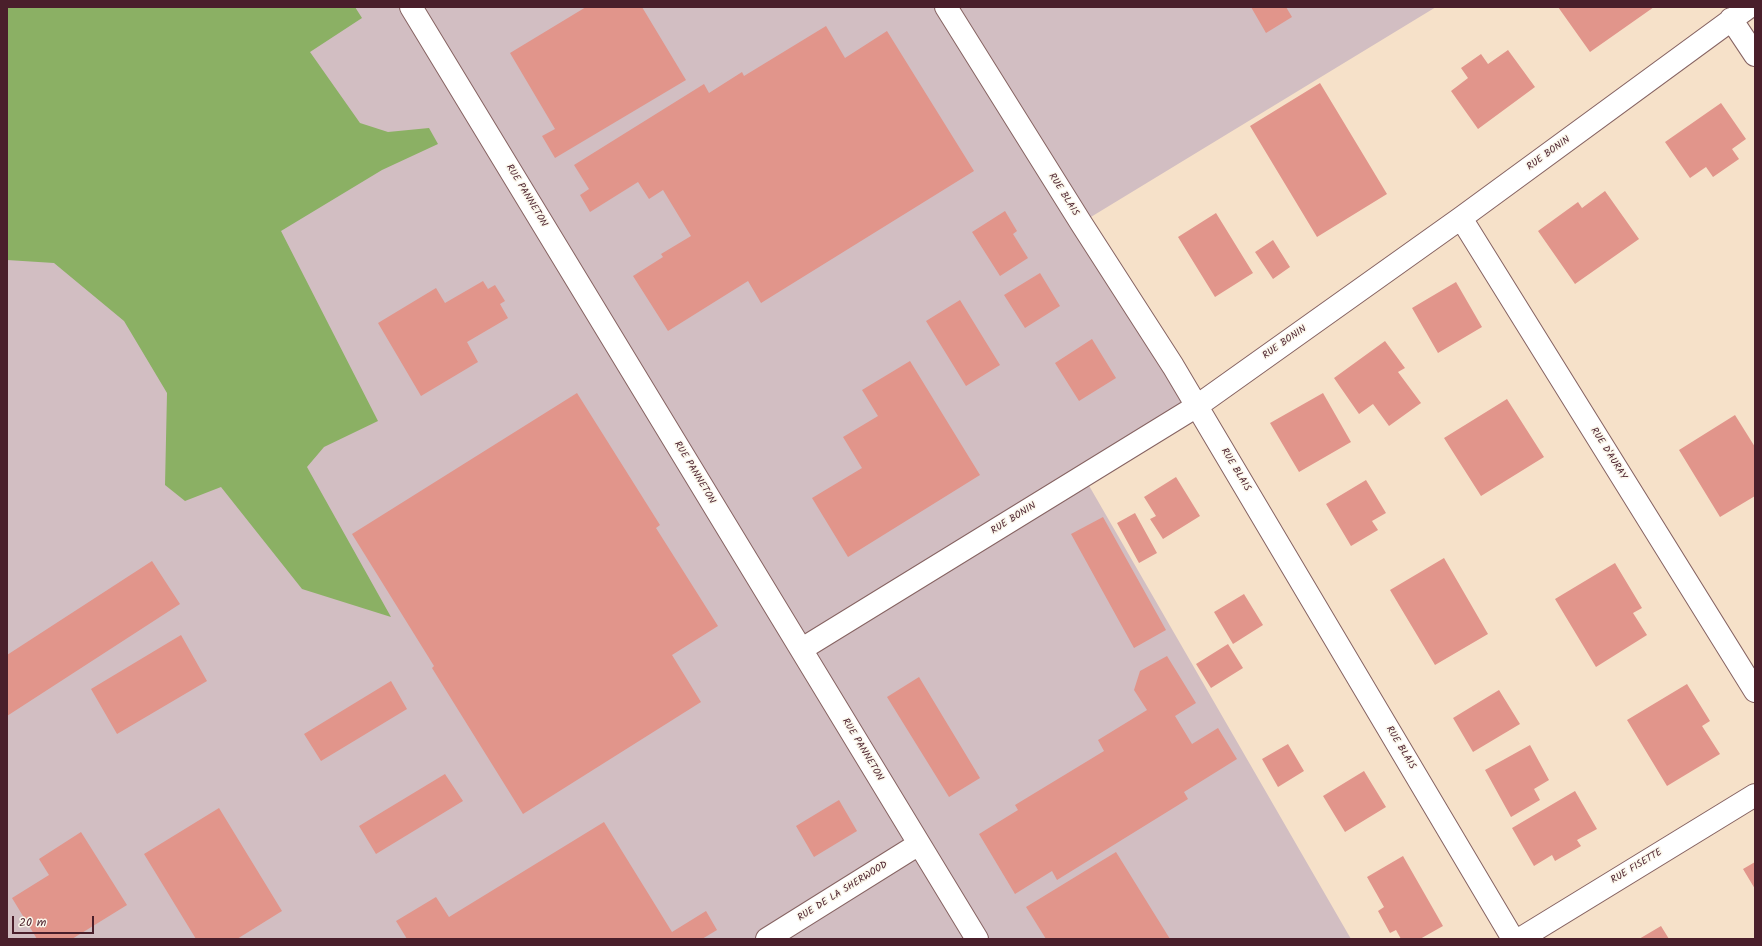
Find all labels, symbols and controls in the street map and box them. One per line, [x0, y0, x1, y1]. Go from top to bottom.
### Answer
street label: RUE BONIN [1525, 134, 1573, 174]
street label: RUE PANNETON [503, 163, 549, 229]
street label: RUE BLAIS [1045, 171, 1081, 219]
street label: RUE BONIN [1261, 324, 1309, 362]
street label: RUE D'AURAY [1587, 426, 1629, 482]
street label: RUE PANNETON [671, 440, 717, 506]
street label: RUE BLAIS [1217, 446, 1253, 494]
street label: RUE BONIN [989, 500, 1039, 538]
street label: RUE PANNETON [839, 717, 885, 783]
street label: RUE BLAIS [1382, 724, 1418, 772]
street label: RUE FISETTE [1609, 847, 1665, 887]
street label: RUE DE LA SHERWOOD [796, 859, 890, 925]
scale bar [14, 908, 96, 934]
text: 20 m [19, 913, 46, 932]

